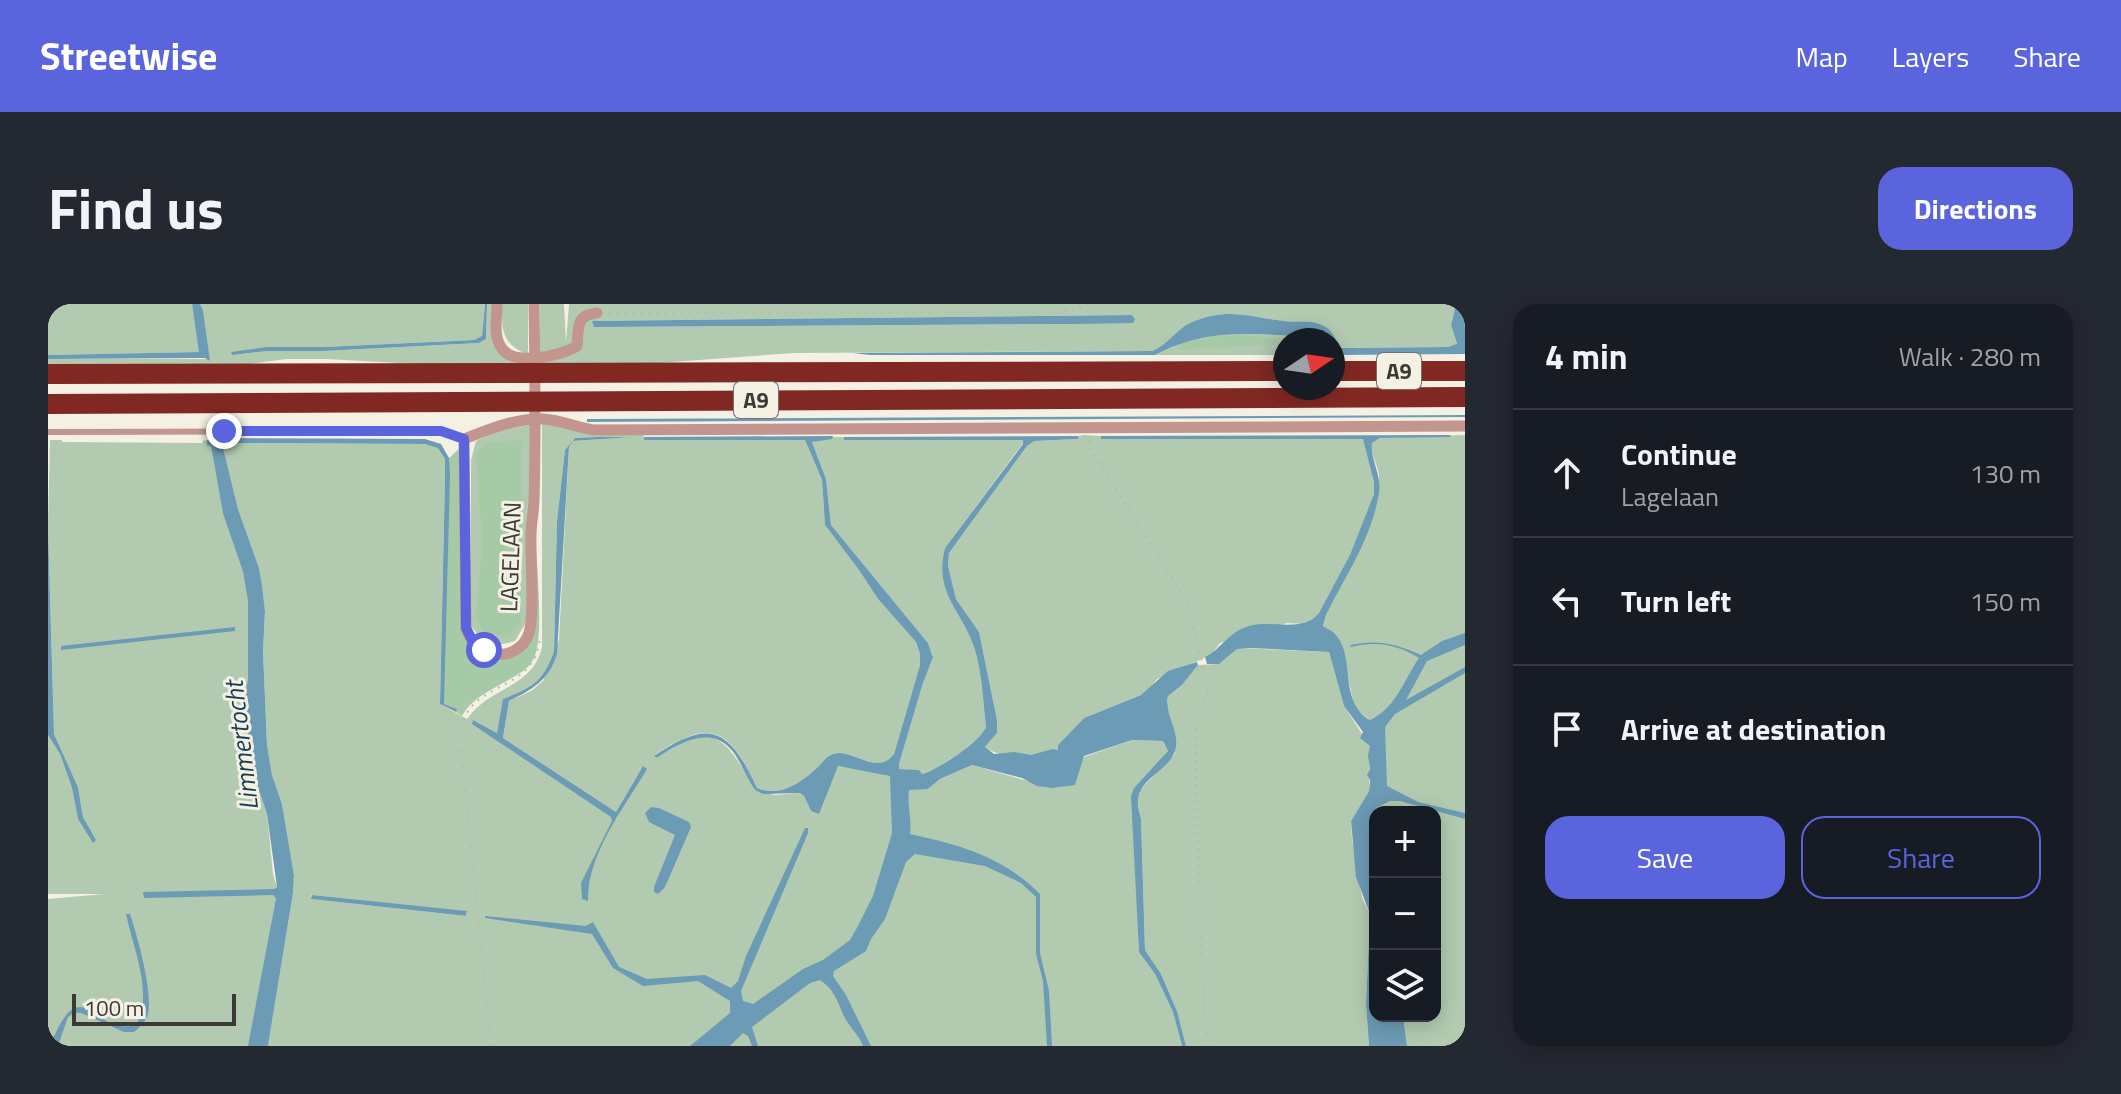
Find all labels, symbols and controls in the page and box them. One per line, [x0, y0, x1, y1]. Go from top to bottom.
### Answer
text: Streetwise [40, 27, 218, 85]
text: Map [1795, 35, 1848, 78]
text: Layers [1892, 35, 1969, 78]
text: Share [2013, 35, 2081, 78]
text: Find us [48, 166, 224, 251]
button: Directions [1878, 167, 2073, 250]
north arrow [1273, 328, 1345, 400]
text: 4 min [1545, 330, 1628, 382]
text: Walk · 280 m [1899, 337, 2041, 376]
road number: A9 [1377, 353, 1421, 389]
road number: A9 [734, 382, 778, 418]
route end [206, 413, 242, 449]
text: Continue [1621, 431, 1737, 477]
icon: ahead [1545, 451, 1589, 495]
text: 130 m [1970, 454, 2041, 493]
text: Lagelaan [1621, 477, 1719, 516]
street label: LAGELAAN [490, 501, 530, 613]
text: Turn left [1621, 578, 1731, 624]
icon: left [1545, 579, 1589, 623]
text: 150 m [1970, 582, 2041, 621]
route start [466, 632, 502, 668]
water label: Limmertocht [213, 676, 268, 813]
text: Arrive at destination [1621, 706, 1886, 752]
icon: arrive [1545, 707, 1589, 751]
map controls [1369, 806, 1441, 1022]
button: + [1369, 806, 1441, 878]
button: Save [1545, 816, 1785, 899]
button: Share [1801, 816, 2041, 899]
button: − [1369, 878, 1441, 950]
button: layers [1369, 950, 1441, 1022]
scale bar [72, 990, 236, 1026]
text: 100 m [84, 991, 144, 1025]

